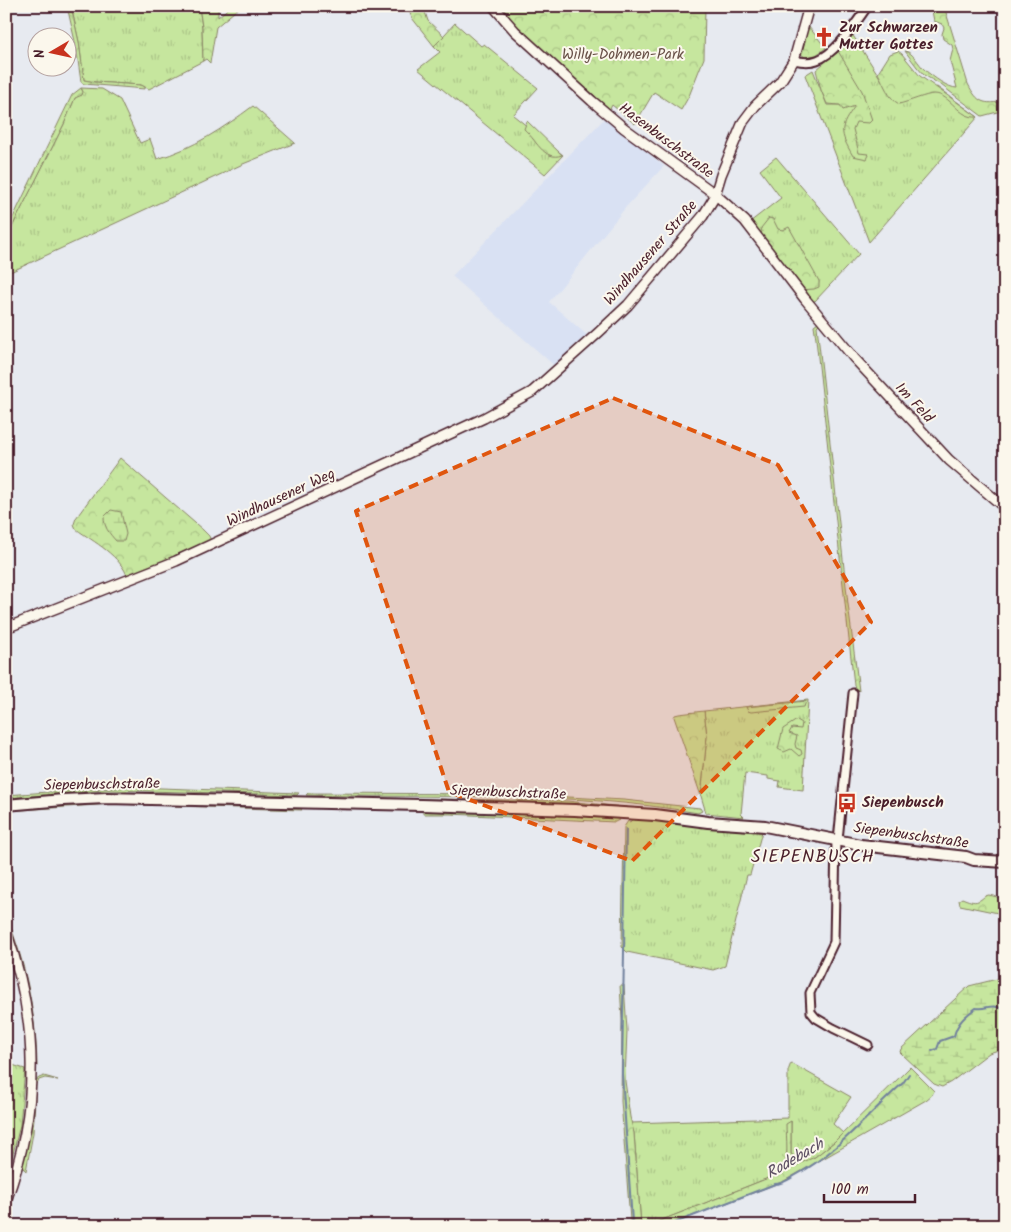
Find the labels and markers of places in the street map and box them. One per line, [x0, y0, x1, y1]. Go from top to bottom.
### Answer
place label: Zur Schwarzen Mutter Gottes [839, 16, 938, 57]
church icon: Zur Schwarzen Mutter Gottes [813, 26, 835, 48]
place label: Siepenbusch [862, 791, 944, 815]
bus stop icon: Siepenbusch [836, 792, 858, 814]

